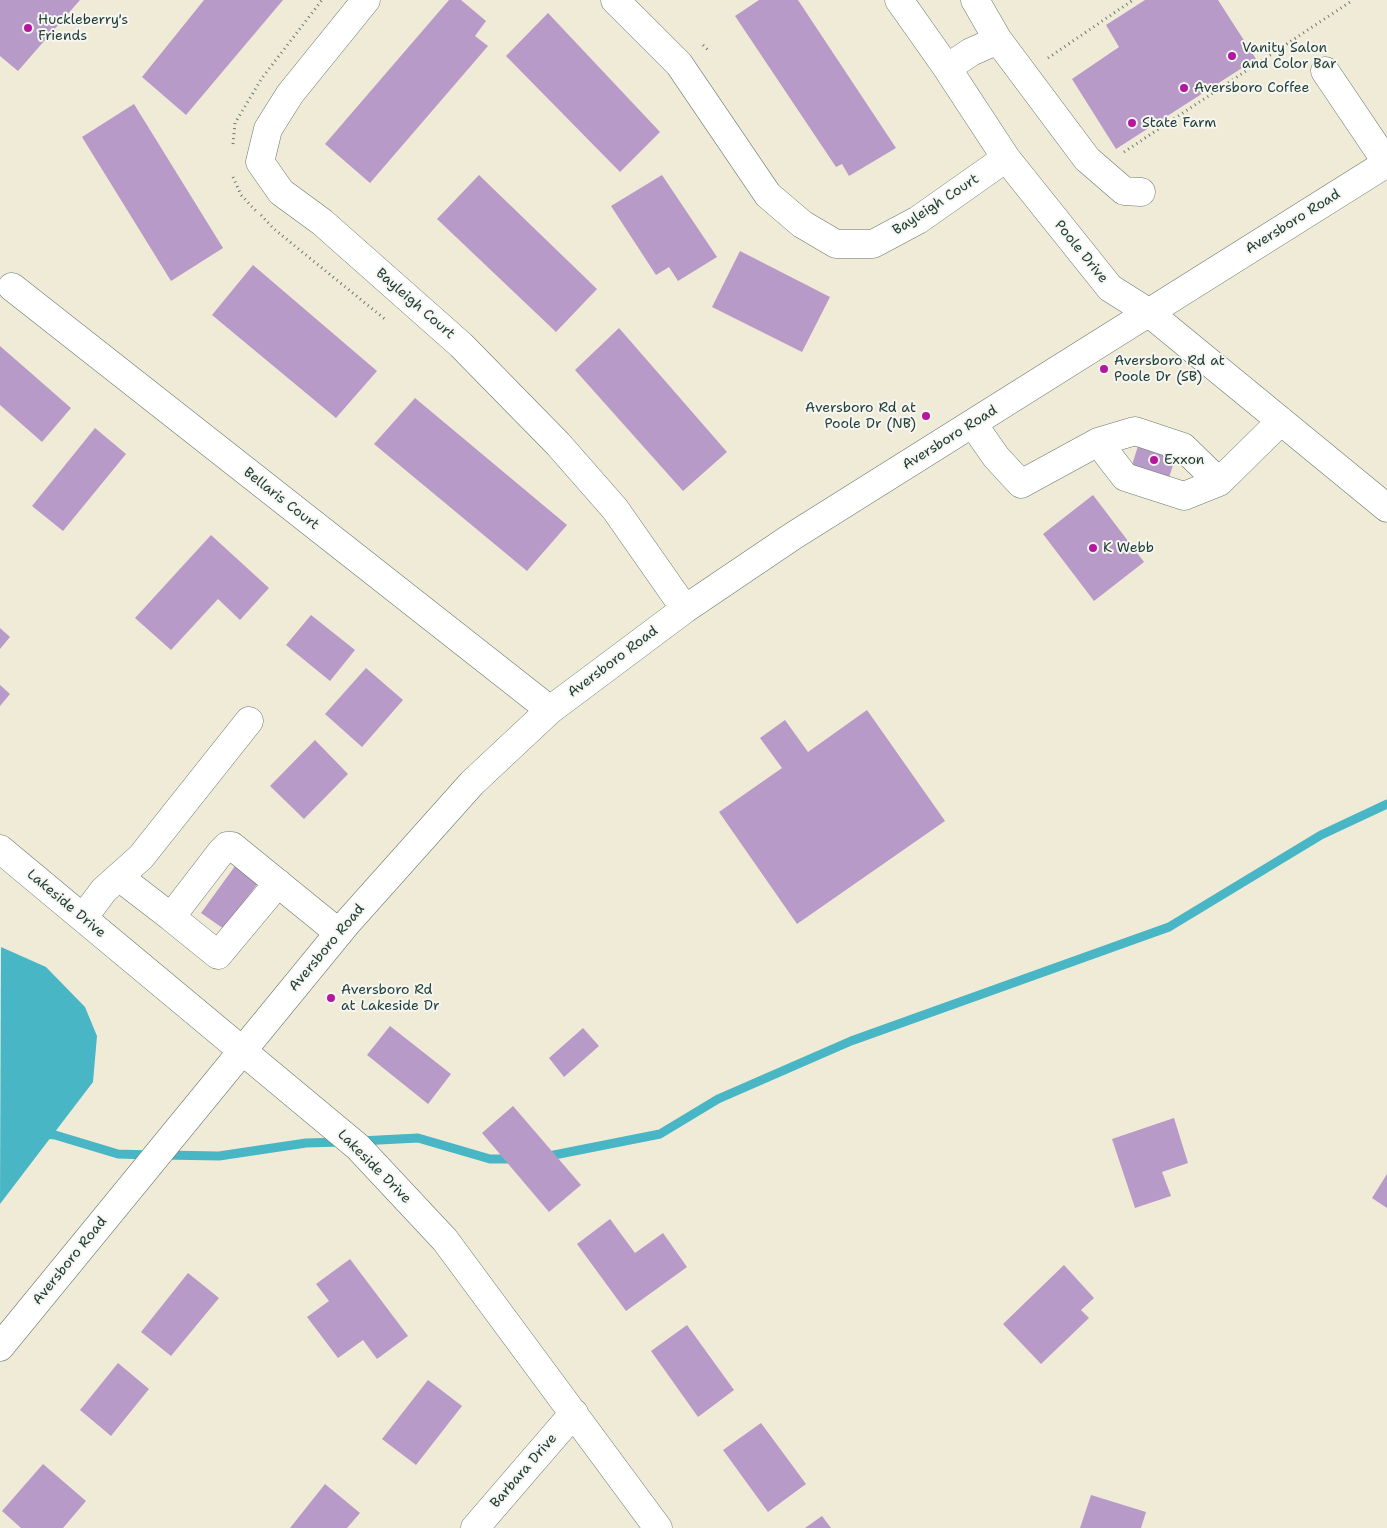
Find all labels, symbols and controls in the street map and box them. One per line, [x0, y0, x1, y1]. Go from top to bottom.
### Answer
place label: Huckleberry's Friends [38, 12, 128, 44]
marker: Huckleberry's Friends [22, 22, 34, 34]
place label: Vanity Salon and Color Bar [1242, 40, 1337, 72]
marker: Vanity Salon and Color Bar [1226, 50, 1238, 62]
place label: Aversboro Coffee [1194, 80, 1309, 96]
marker: Aversboro Coffee [1178, 82, 1190, 94]
place label: State Farm [1142, 115, 1216, 131]
marker: State Farm [1126, 117, 1138, 129]
street label: Bayleigh Court [890, 171, 982, 239]
street label: Aversboro Road [1243, 186, 1343, 258]
street label: Poole Drive [1051, 217, 1111, 287]
street label: Bayleigh Court [372, 265, 458, 343]
place label: Aversboro Rd at Poole Dr (SB) [1114, 353, 1225, 386]
marker: Aversboro Rd at Poole Dr (SB) [1098, 363, 1110, 375]
place label: Aversboro Rd at Poole Dr (NB) [805, 400, 916, 432]
street label: Aversboro Road [900, 402, 1000, 474]
marker: Aversboro Rd at Poole Dr (NB) [920, 410, 932, 422]
place label: Exxon [1164, 452, 1204, 468]
marker: Exxon [1148, 454, 1160, 466]
street label: Bellaris Court [240, 464, 322, 534]
place label: K Webb [1103, 540, 1154, 556]
marker: K Webb [1087, 542, 1099, 554]
street label: Aversboro Road [565, 623, 661, 701]
street label: Lakeside Drive [23, 866, 109, 942]
street label: Aversboro Road [286, 901, 368, 995]
place label: Aversboro Rd at Lakeside Dr [341, 982, 440, 1014]
marker: Aversboro Rd at Lakeside Dr [325, 992, 337, 1004]
street label: Lakeside Drive [334, 1127, 414, 1207]
street label: Aversboro Road [29, 1214, 111, 1308]
street label: Barbara Drive [487, 1430, 561, 1512]

